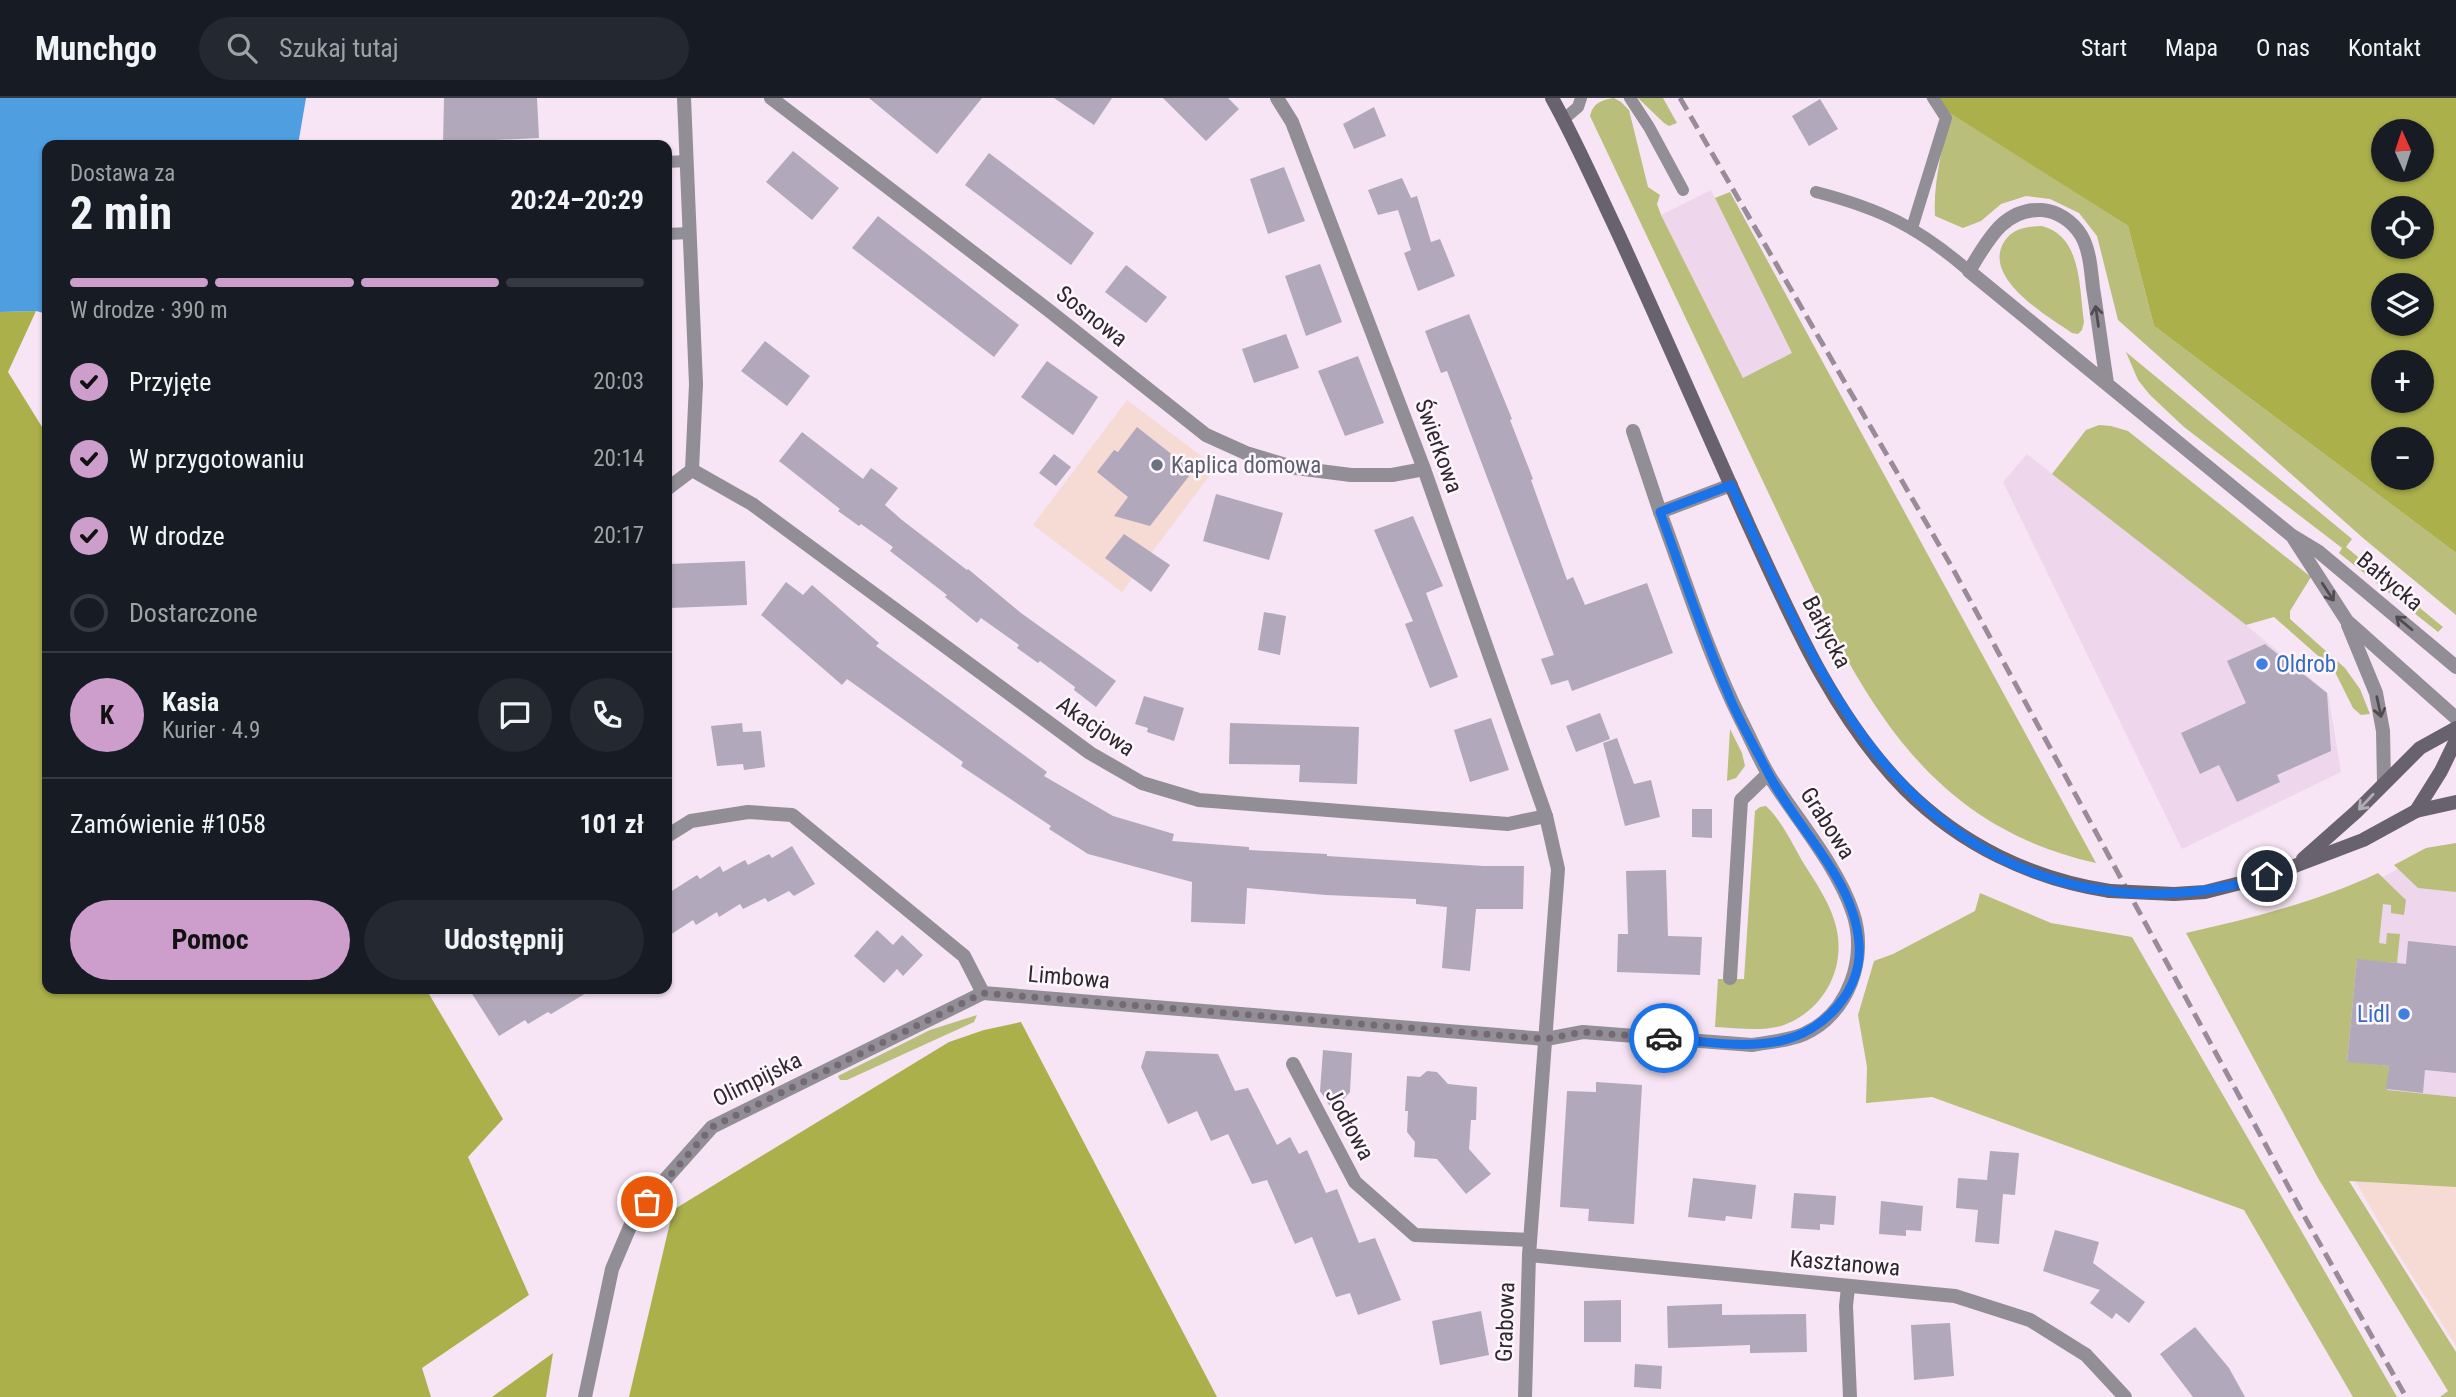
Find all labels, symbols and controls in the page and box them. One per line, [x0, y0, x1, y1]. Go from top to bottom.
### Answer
search box [199, 17, 689, 80]
text: Munchgo [35, 29, 157, 68]
icon: search [223, 29, 261, 67]
text: Szukaj tutaj [279, 33, 399, 63]
text: Start [2081, 34, 2127, 62]
text: Mapa [2165, 34, 2218, 62]
text: O nas [2256, 34, 2310, 62]
text: Kontakt [2348, 34, 2421, 62]
north arrow [2371, 119, 2434, 182]
map controls [2371, 119, 2434, 490]
text: Dostawa za [70, 160, 175, 187]
text: 20:24–20:29 [510, 185, 644, 215]
text: 2 min [70, 186, 172, 240]
button: locate [2371, 196, 2434, 259]
button: layers [2371, 273, 2434, 336]
street label: Sosnowa [1051, 280, 1133, 352]
text: W drodze · 390 m [70, 297, 227, 324]
one-way arrow [2091, 305, 2104, 328]
button: + [2371, 350, 2434, 413]
icon: check [70, 363, 108, 401]
text: Przyjęte [129, 367, 211, 397]
text: 20:03 [593, 368, 644, 395]
street label: Świerkowa [1409, 395, 1469, 497]
button: − [2371, 427, 2434, 490]
icon: check [70, 440, 108, 478]
text: W przygotowaniu [129, 444, 304, 474]
text: 20:14 [593, 445, 644, 472]
place label: Kaplica domowa [1171, 452, 1321, 479]
marker: Kaplica domowa [1149, 457, 1165, 473]
icon: check [70, 517, 108, 555]
text: W drodze [129, 521, 225, 551]
text: 20:17 [593, 522, 644, 549]
street label: Bałtycka [2351, 546, 2428, 617]
one-way arrow [2322, 582, 2336, 602]
street label: Bałtycka [1796, 592, 1857, 673]
text: Dostarczone [129, 598, 258, 628]
one-way arrow [2396, 615, 2414, 630]
place label: Oldrob [2276, 651, 2336, 678]
marker: Oldrob [2254, 656, 2270, 672]
button: chat [478, 678, 552, 752]
button: phone [570, 678, 644, 752]
text: Kasia [162, 687, 219, 717]
street label: Akacjowa [1052, 691, 1140, 762]
one-way arrow [2372, 695, 2386, 718]
text: K [100, 700, 114, 730]
text: Kurier · 4.9 [162, 717, 260, 744]
street label: Grabowa [1794, 782, 1861, 864]
one-way arrow [2358, 793, 2374, 811]
text: Zamówienie #1058 [70, 809, 266, 839]
text: 101 zł [579, 809, 644, 839]
pin [2237, 846, 2297, 906]
icon: home [2248, 857, 2286, 895]
button: Pomoc [70, 900, 350, 980]
button: Udostępnij [364, 900, 644, 980]
street label: Limbowa [1027, 960, 1111, 995]
place label: Lidl [2357, 1001, 2390, 1028]
courier [1629, 1003, 1699, 1073]
marker: Lidl [2396, 1006, 2412, 1022]
icon: car [1645, 1019, 1683, 1057]
street label: Olimpijska [708, 1046, 806, 1112]
street label: Jodłowa [1319, 1084, 1380, 1165]
pin [617, 1172, 677, 1232]
icon: bag [628, 1183, 666, 1221]
street label: Kasztanowa [1789, 1245, 1901, 1282]
street label: Grabowa [1491, 1282, 1520, 1362]

